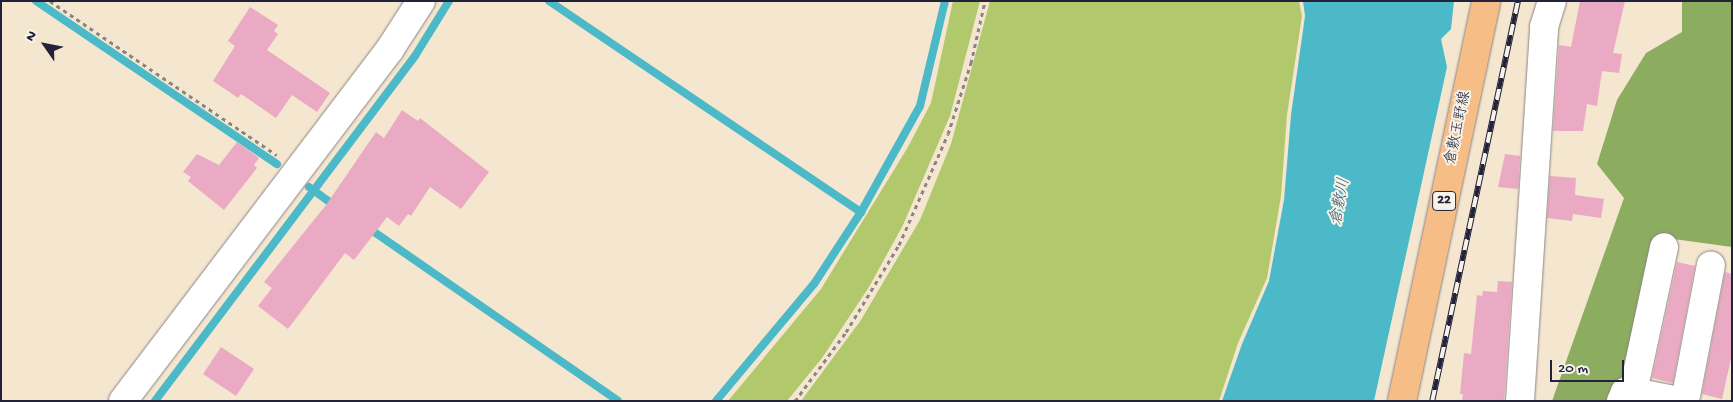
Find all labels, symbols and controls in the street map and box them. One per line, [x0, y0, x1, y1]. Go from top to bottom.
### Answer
north arrow [20, 20, 70, 70]
text: N [22, 28, 42, 45]
street label: 倉敷玉野線 [1442, 89, 1476, 167]
water label: 倉敷川 [1328, 177, 1356, 227]
road number: 22 [1432, 190, 1456, 212]
scale bar [1553, 350, 1627, 382]
text: 20 m [1558, 360, 1588, 378]

